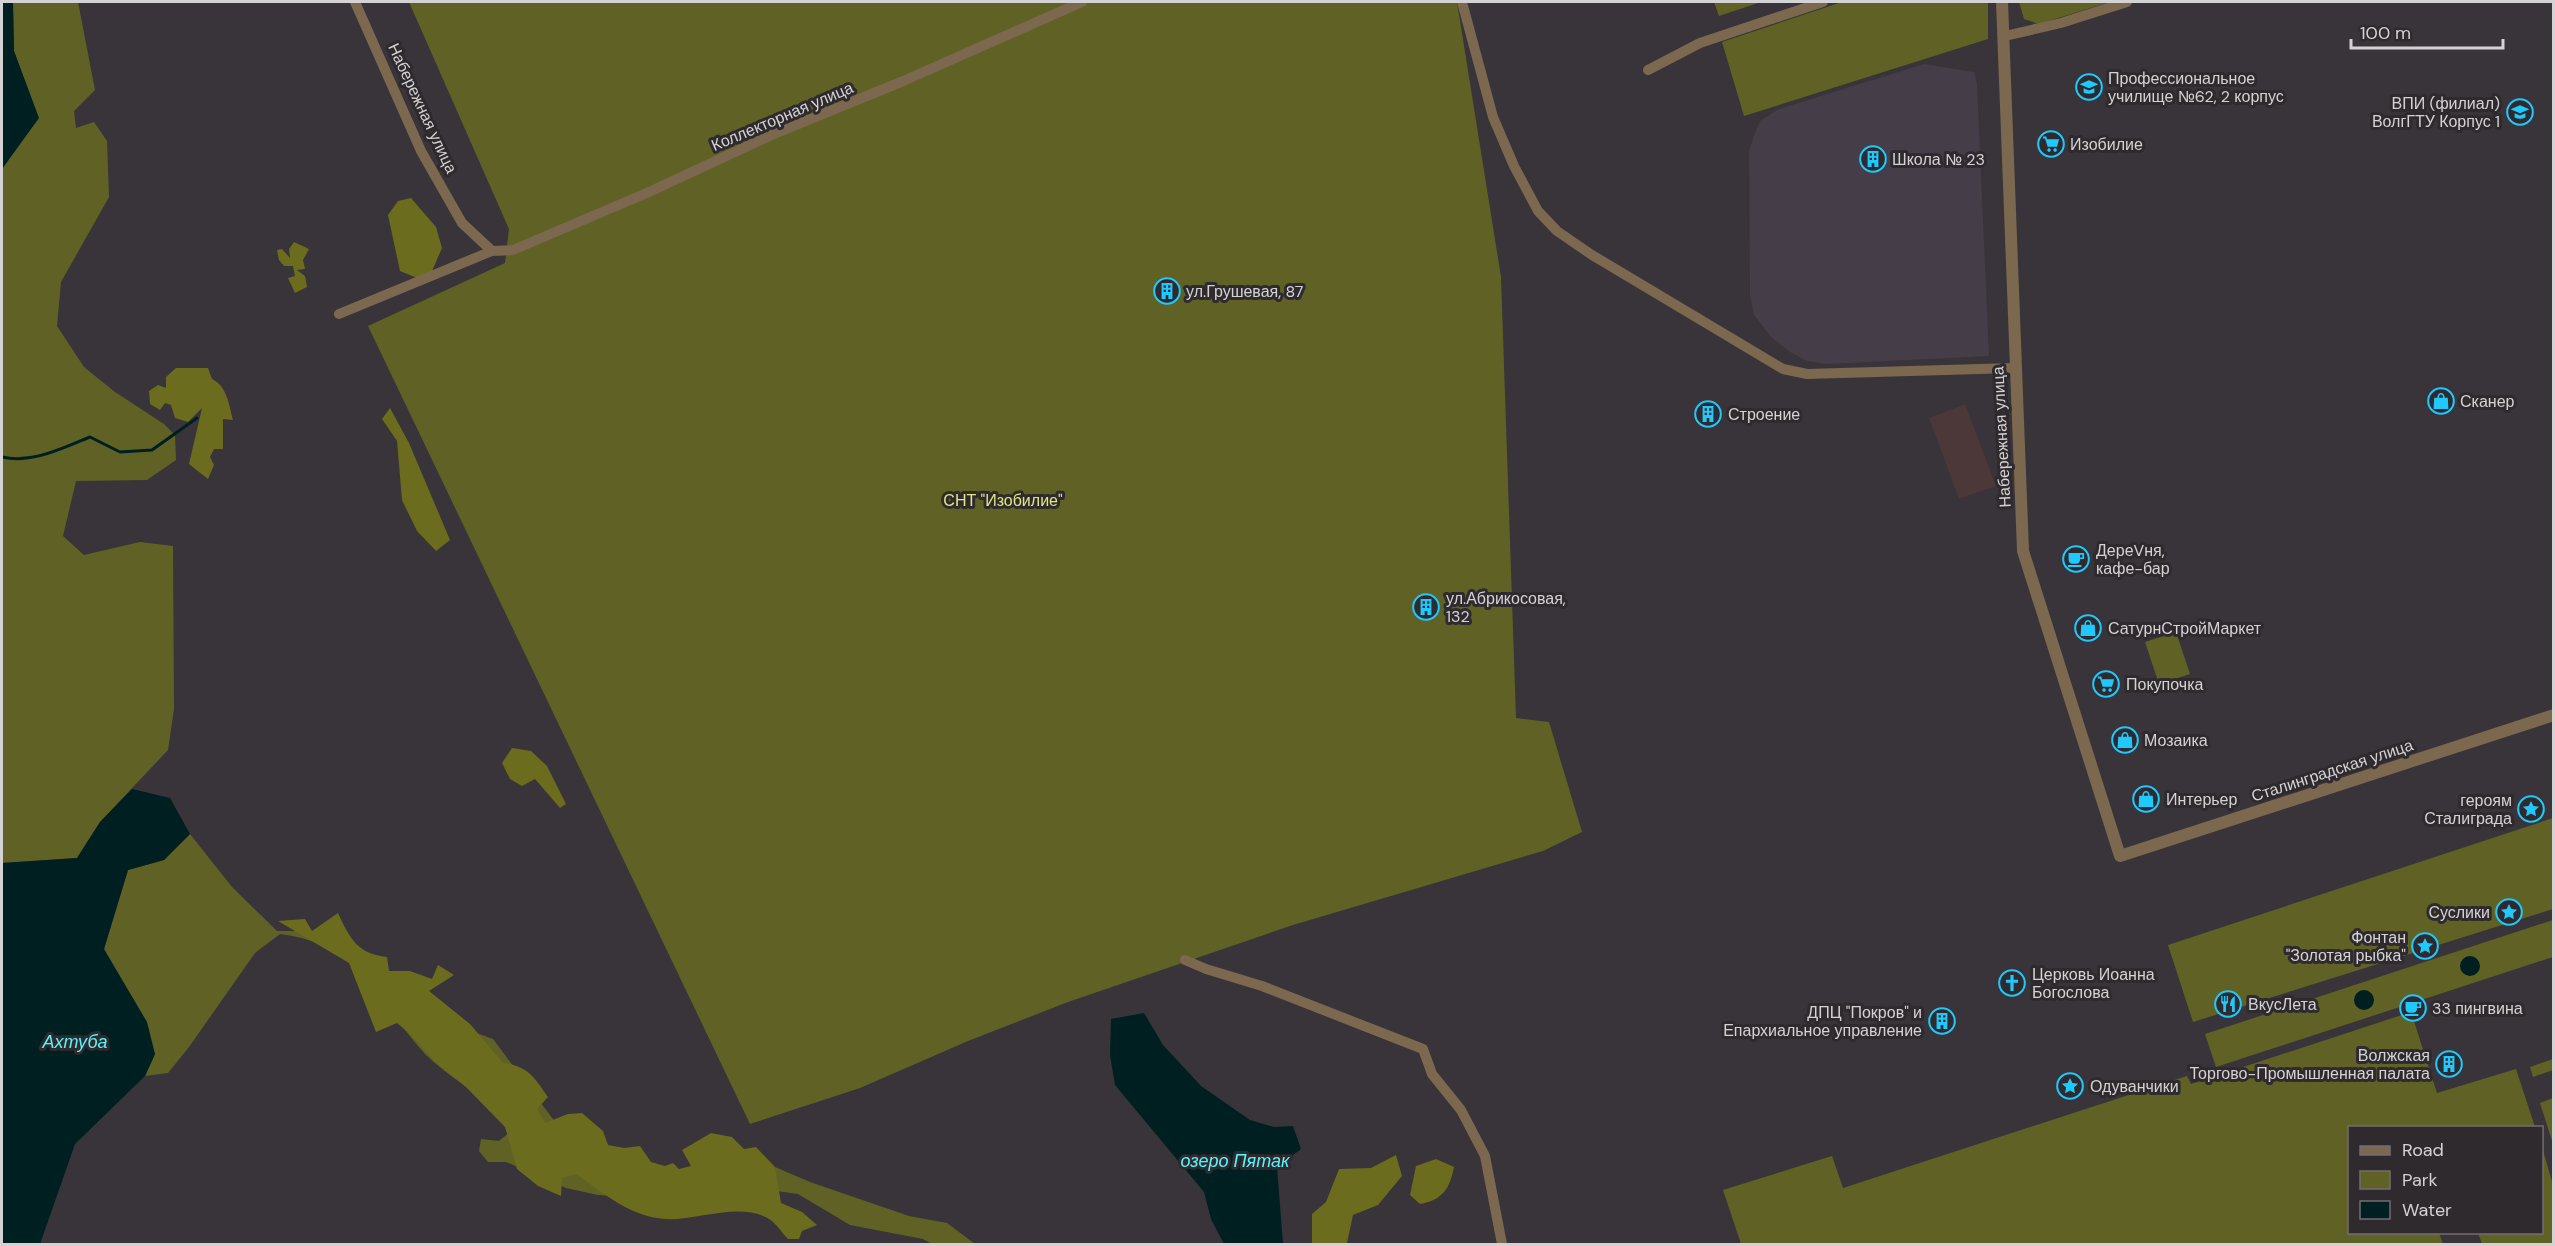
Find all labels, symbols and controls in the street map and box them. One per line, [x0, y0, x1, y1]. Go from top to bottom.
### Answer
scale bar [2351, 12, 2502, 50]
text: 100 m [2360, 21, 2411, 45]
street label: Набережная улица [383, 40, 462, 177]
place label: Профессиональное училище №62, 2 корпус [2108, 68, 2284, 107]
school or university icon: Профессиональное училище №62, 2 корпус [2074, 72, 2104, 102]
street label: Коллекторная улица [708, 77, 856, 156]
place label: ВПИ (филиал) ВолгГТУ Корпус 1 [2372, 93, 2500, 132]
school or university icon: ВПИ (филиал) ВолгГТУ Корпус 1 [2505, 97, 2535, 127]
supermarket icon: Изобилие [2036, 129, 2066, 159]
place label: Изобилие [2070, 134, 2143, 155]
building icon: Школа № 23 [1858, 144, 1888, 174]
place label: Школа № 23 [1892, 149, 1985, 170]
building icon: ул.Грушевая, 87 [1152, 276, 1182, 306]
place label: ул.Грушевая, 87 [1186, 281, 1303, 302]
street label: Набережная улица [1987, 366, 2016, 508]
shop icon: Сканер [2426, 386, 2456, 416]
place label: Сканер [2460, 391, 2515, 412]
building icon: Строение [1693, 399, 1723, 429]
place label: Строение [1728, 404, 1800, 425]
park label: СНТ "Изобилие" [943, 490, 1063, 511]
place label: ДереVня, кафе-бар [2096, 540, 2170, 579]
cafe icon: ДереVня, кафе-бар [2061, 544, 2091, 574]
place label: ул.Абрикосовая, 132 [1446, 588, 1566, 627]
building icon: ул.Абрикосовая, 132 [1411, 592, 1441, 622]
shop icon: СатурнСтройМаркет [2073, 613, 2103, 643]
place label: СатурнСтройМаркет [2108, 618, 2262, 639]
supermarket icon: Покупочка [2091, 669, 2121, 699]
place label: Покупочка [2126, 674, 2203, 695]
shop icon: Мозаика [2110, 725, 2140, 755]
place label: Мозаика [2144, 730, 2208, 751]
street label: Сталинградская улица [2249, 734, 2416, 807]
shop icon: Интерьер [2131, 784, 2161, 814]
place label: Интерьер [2166, 789, 2238, 810]
place label: героям Сталиграда [2424, 790, 2512, 829]
place icon: героям Сталиграда [2516, 794, 2546, 824]
place icon: Суслики [2494, 897, 2524, 927]
place label: Суслики [2428, 902, 2490, 923]
place label: Фонтан "Золотая рыбка" [2286, 927, 2406, 966]
place icon: Фонтан "Золотая рыбка" [2410, 931, 2440, 961]
place label: Церковь Иоанна Богослова [2032, 964, 2155, 1003]
church icon: Церковь Иоанна Богослова [1997, 968, 2027, 998]
restaurant icon: ВкусЛета [2213, 989, 2243, 1019]
cafe icon: 33 пингвина [2398, 993, 2428, 1023]
place label: ВкусЛета [2248, 994, 2317, 1015]
place label: 33 пингвина [2432, 998, 2523, 1019]
place label: ДПЦ "Покров" и Епархиальное управление [1723, 1002, 1922, 1041]
building icon: ДПЦ "Покров" и Епархиальное управление [1927, 1006, 1957, 1036]
water label: Ахтуба [41, 1030, 108, 1054]
place label: Волжская Торгово-Промышленная палата [2190, 1045, 2430, 1084]
building icon: Волжская Торгово-Промышленная палата [2434, 1049, 2464, 1079]
place icon: Одуванчики [2055, 1071, 2085, 1101]
place label: Одуванчики [2090, 1076, 2179, 1097]
legend [2348, 1126, 2543, 1234]
text: Road [2402, 1138, 2444, 1162]
water label: озеро Пятак [1180, 1149, 1291, 1173]
text: Park [2402, 1168, 2438, 1192]
text: Water [2402, 1198, 2452, 1222]

